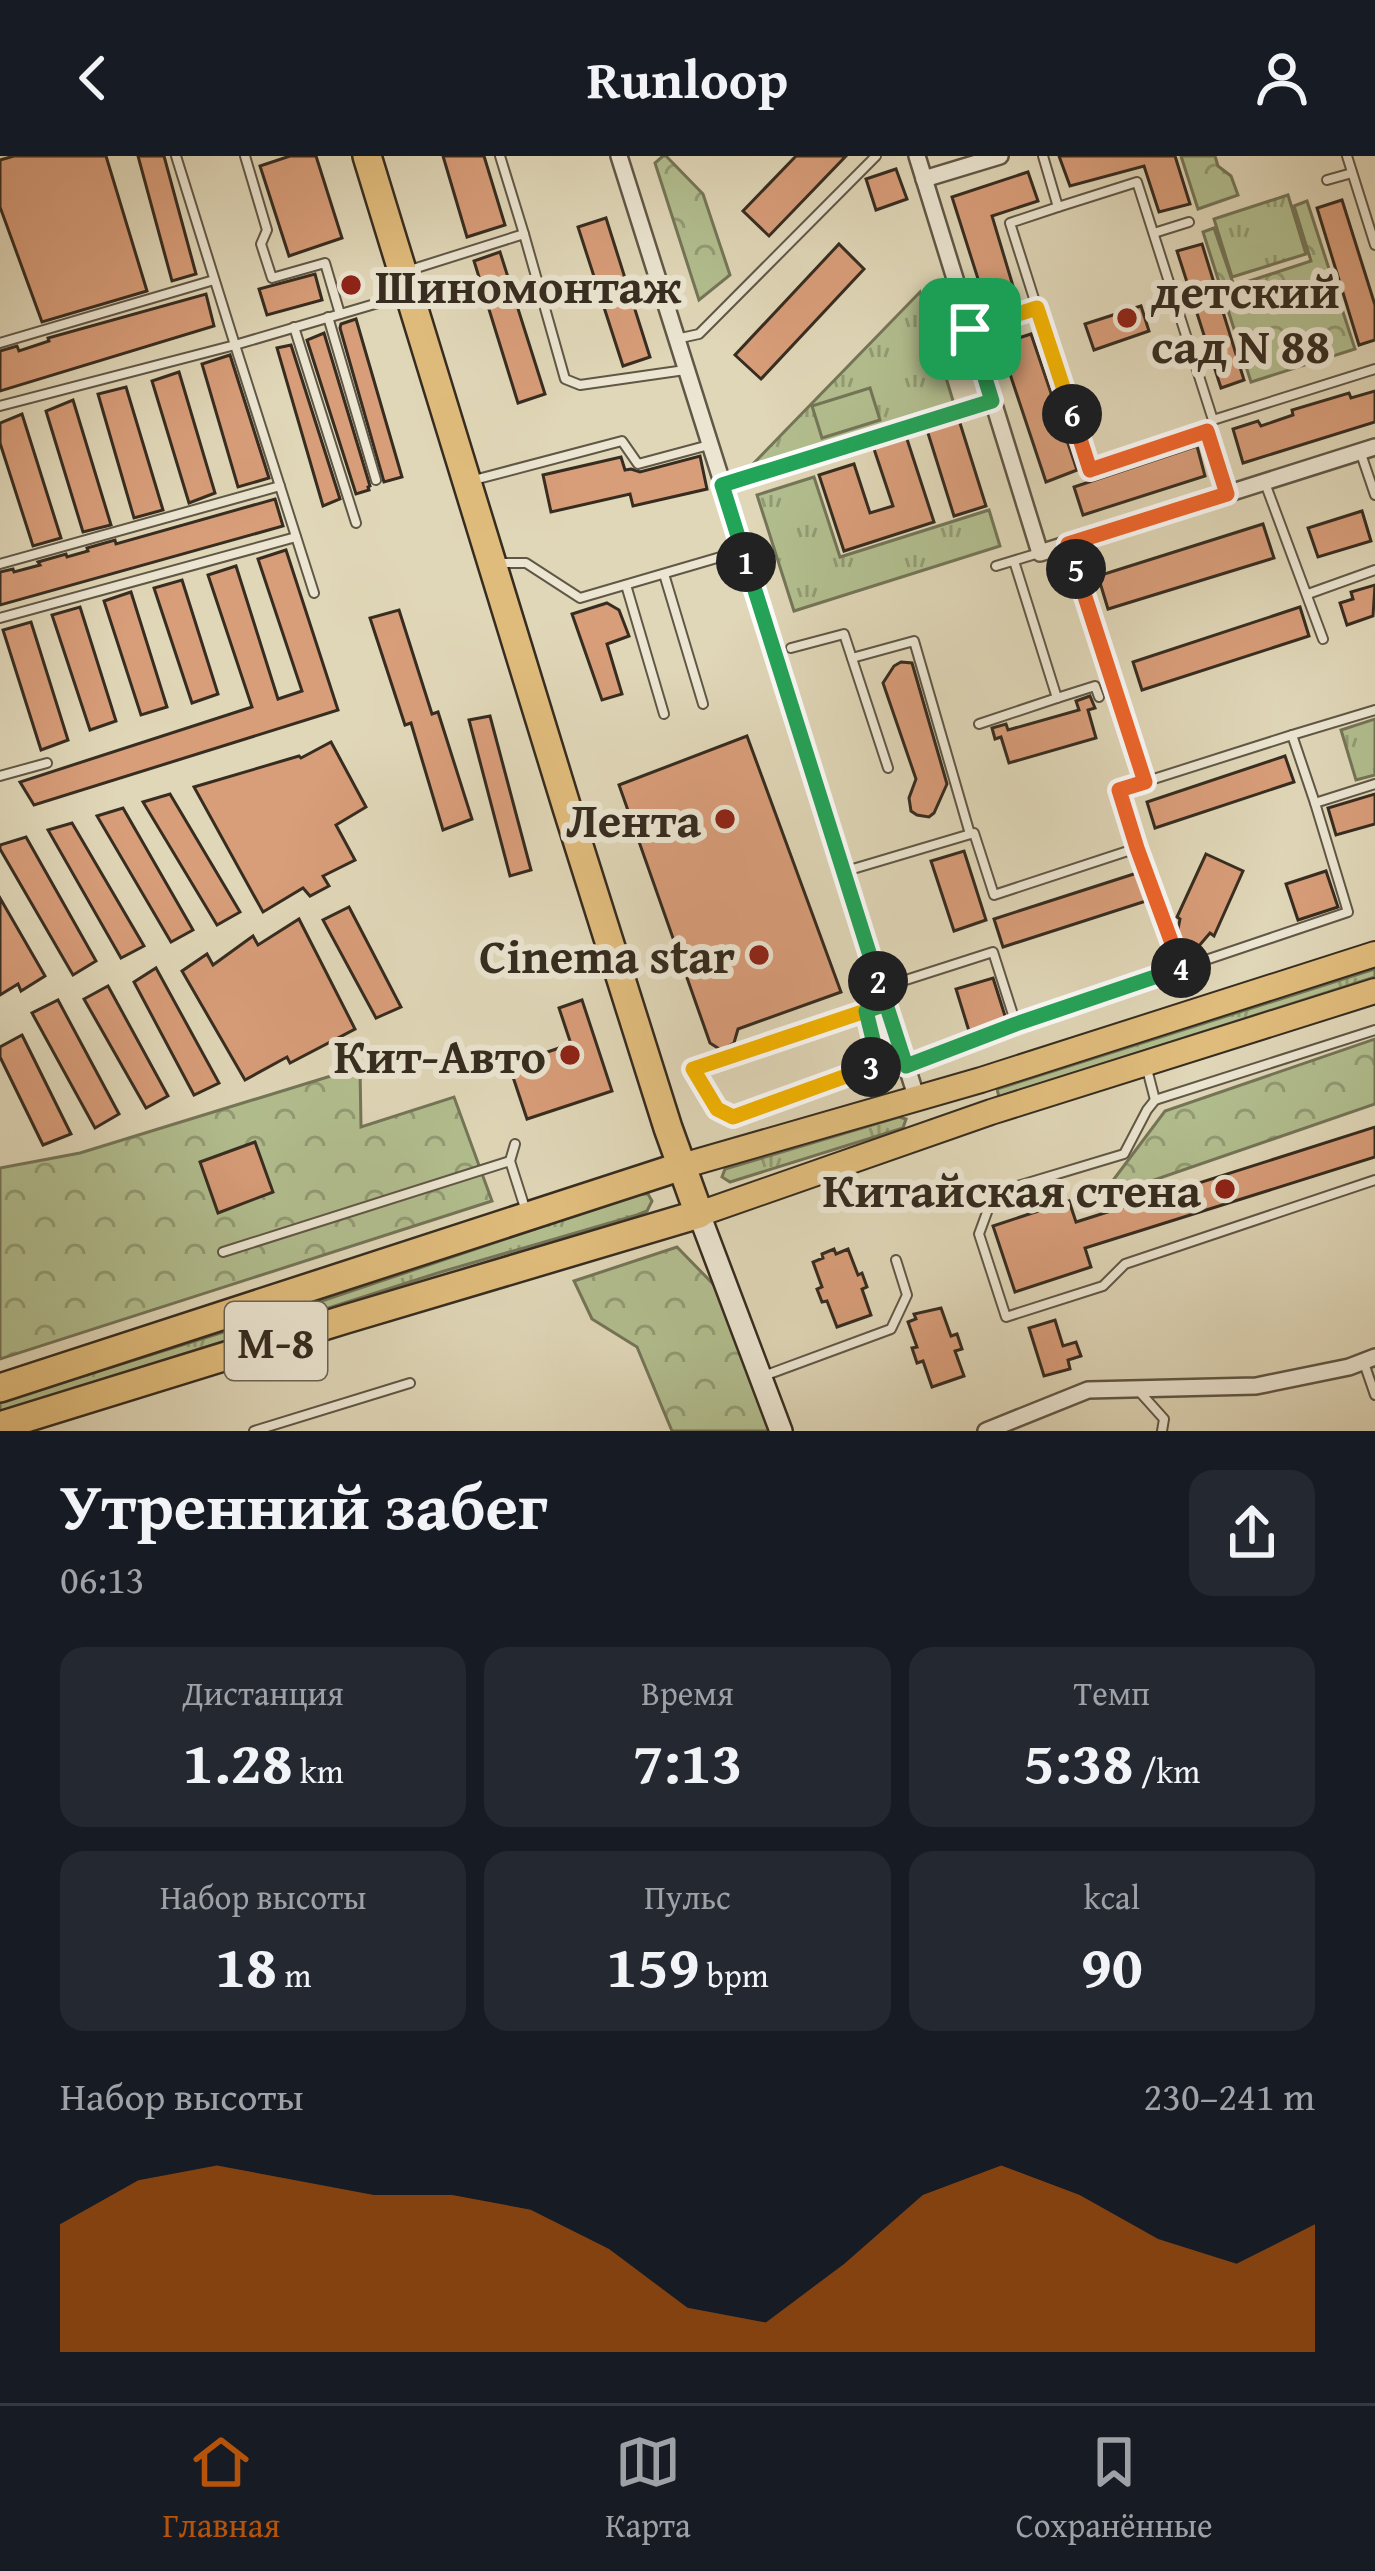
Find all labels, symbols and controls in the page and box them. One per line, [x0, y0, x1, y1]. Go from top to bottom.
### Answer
text: Runloop [587, 39, 788, 118]
icon: back [60, 45, 126, 111]
icon: person [1249, 45, 1315, 111]
place label: Шиномонтаж [375, 250, 682, 321]
place label: детский сад N 88 [1151, 255, 1340, 381]
marker: Шиномонтаж [338, 272, 364, 298]
pin [919, 278, 1021, 380]
icon: arrive [937, 296, 1003, 362]
marker: детский сад N 88 [1114, 305, 1140, 331]
pin: 6 [1042, 384, 1102, 444]
text: 6 [1063, 390, 1081, 438]
pin: 1 [716, 532, 776, 592]
text: 1 [737, 538, 755, 586]
pin: 5 [1046, 539, 1106, 599]
text: 5 [1067, 545, 1085, 593]
place label: Лента [566, 784, 701, 855]
marker: Лента [712, 806, 738, 832]
place label: Cinema star [479, 920, 735, 991]
pin: 4 [1151, 938, 1211, 998]
marker: Cinema star [746, 942, 772, 968]
text: 4 [1172, 944, 1190, 992]
pin: 2 [848, 951, 908, 1011]
text: 2 [869, 957, 887, 1005]
place label: Кит-Авто [334, 1020, 546, 1091]
pin: 3 [841, 1037, 901, 1097]
marker: Кит-Авто [557, 1042, 583, 1068]
text: 3 [862, 1043, 880, 1091]
place label: Китайская стена [822, 1154, 1201, 1225]
marker: Китайская стена [1212, 1176, 1238, 1202]
road number: М-8 [225, 1302, 327, 1380]
text: Утренний забег [60, 1456, 548, 1553]
button: share [1189, 1470, 1315, 1596]
text: 06:13 [60, 1550, 145, 1607]
text: Дистанция [183, 1669, 344, 1717]
text: Время [641, 1669, 734, 1717]
text: Темп [1074, 1669, 1150, 1717]
text: 1.28 [183, 1717, 293, 1805]
text: 7:13 [632, 1717, 743, 1805]
text: 5:38 [1023, 1717, 1134, 1805]
text: km [293, 1747, 344, 1795]
text: /km [1134, 1747, 1200, 1795]
text: Набор высоты [160, 1873, 366, 1921]
text: Пульс [644, 1873, 731, 1921]
text: kcal [1084, 1873, 1140, 1921]
text: 18 [215, 1921, 277, 2009]
text: 159 [606, 1921, 700, 2009]
text: 90 [1081, 1921, 1143, 2009]
text: m [277, 1951, 311, 1999]
text: bpm [700, 1951, 769, 1999]
text: Набор высоты [60, 2067, 304, 2124]
text: 230–241 m [1143, 2067, 1315, 2124]
tab: Главная [163, 2429, 280, 2549]
tab: Карта [605, 2429, 691, 2549]
tab: Сохранённые [1016, 2429, 1212, 2549]

